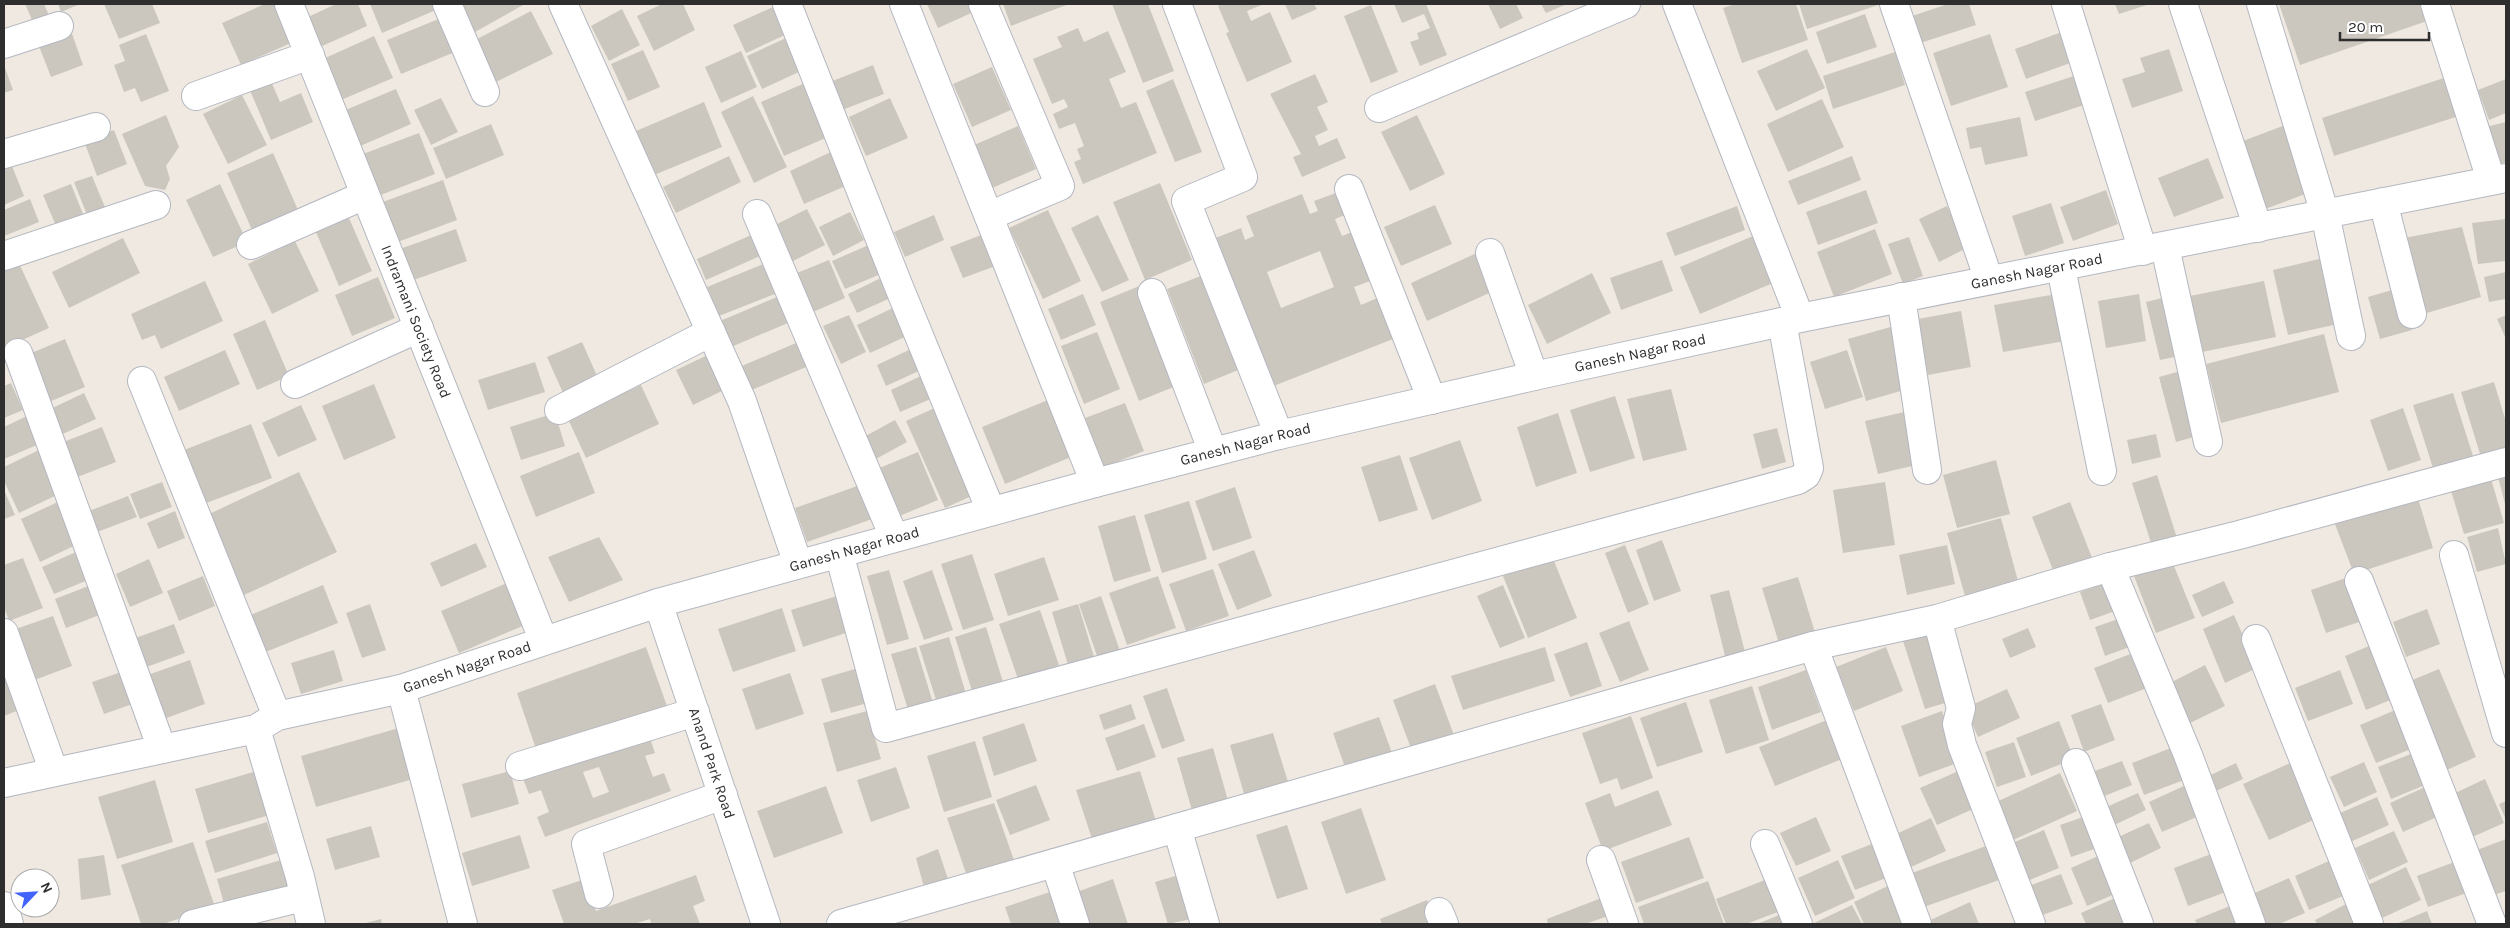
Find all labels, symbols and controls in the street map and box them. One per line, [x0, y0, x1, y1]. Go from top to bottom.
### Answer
scale bar [2340, 10, 2429, 42]
text: 20 m [2348, 18, 2383, 36]
street label: Indramani Society Road [377, 242, 455, 401]
street label: Ganesh Nagar Road [1969, 249, 2104, 293]
street label: Ganesh Nagar Road [1573, 330, 1707, 376]
street label: Ganesh Nagar Road [1178, 419, 1313, 469]
street label: Ganesh Nagar Road [787, 523, 921, 575]
street label: Ganesh Nagar Road [401, 637, 533, 697]
street label: Anand Park Road [685, 705, 739, 821]
north arrow [10, 868, 60, 918]
text: N [37, 880, 56, 896]

